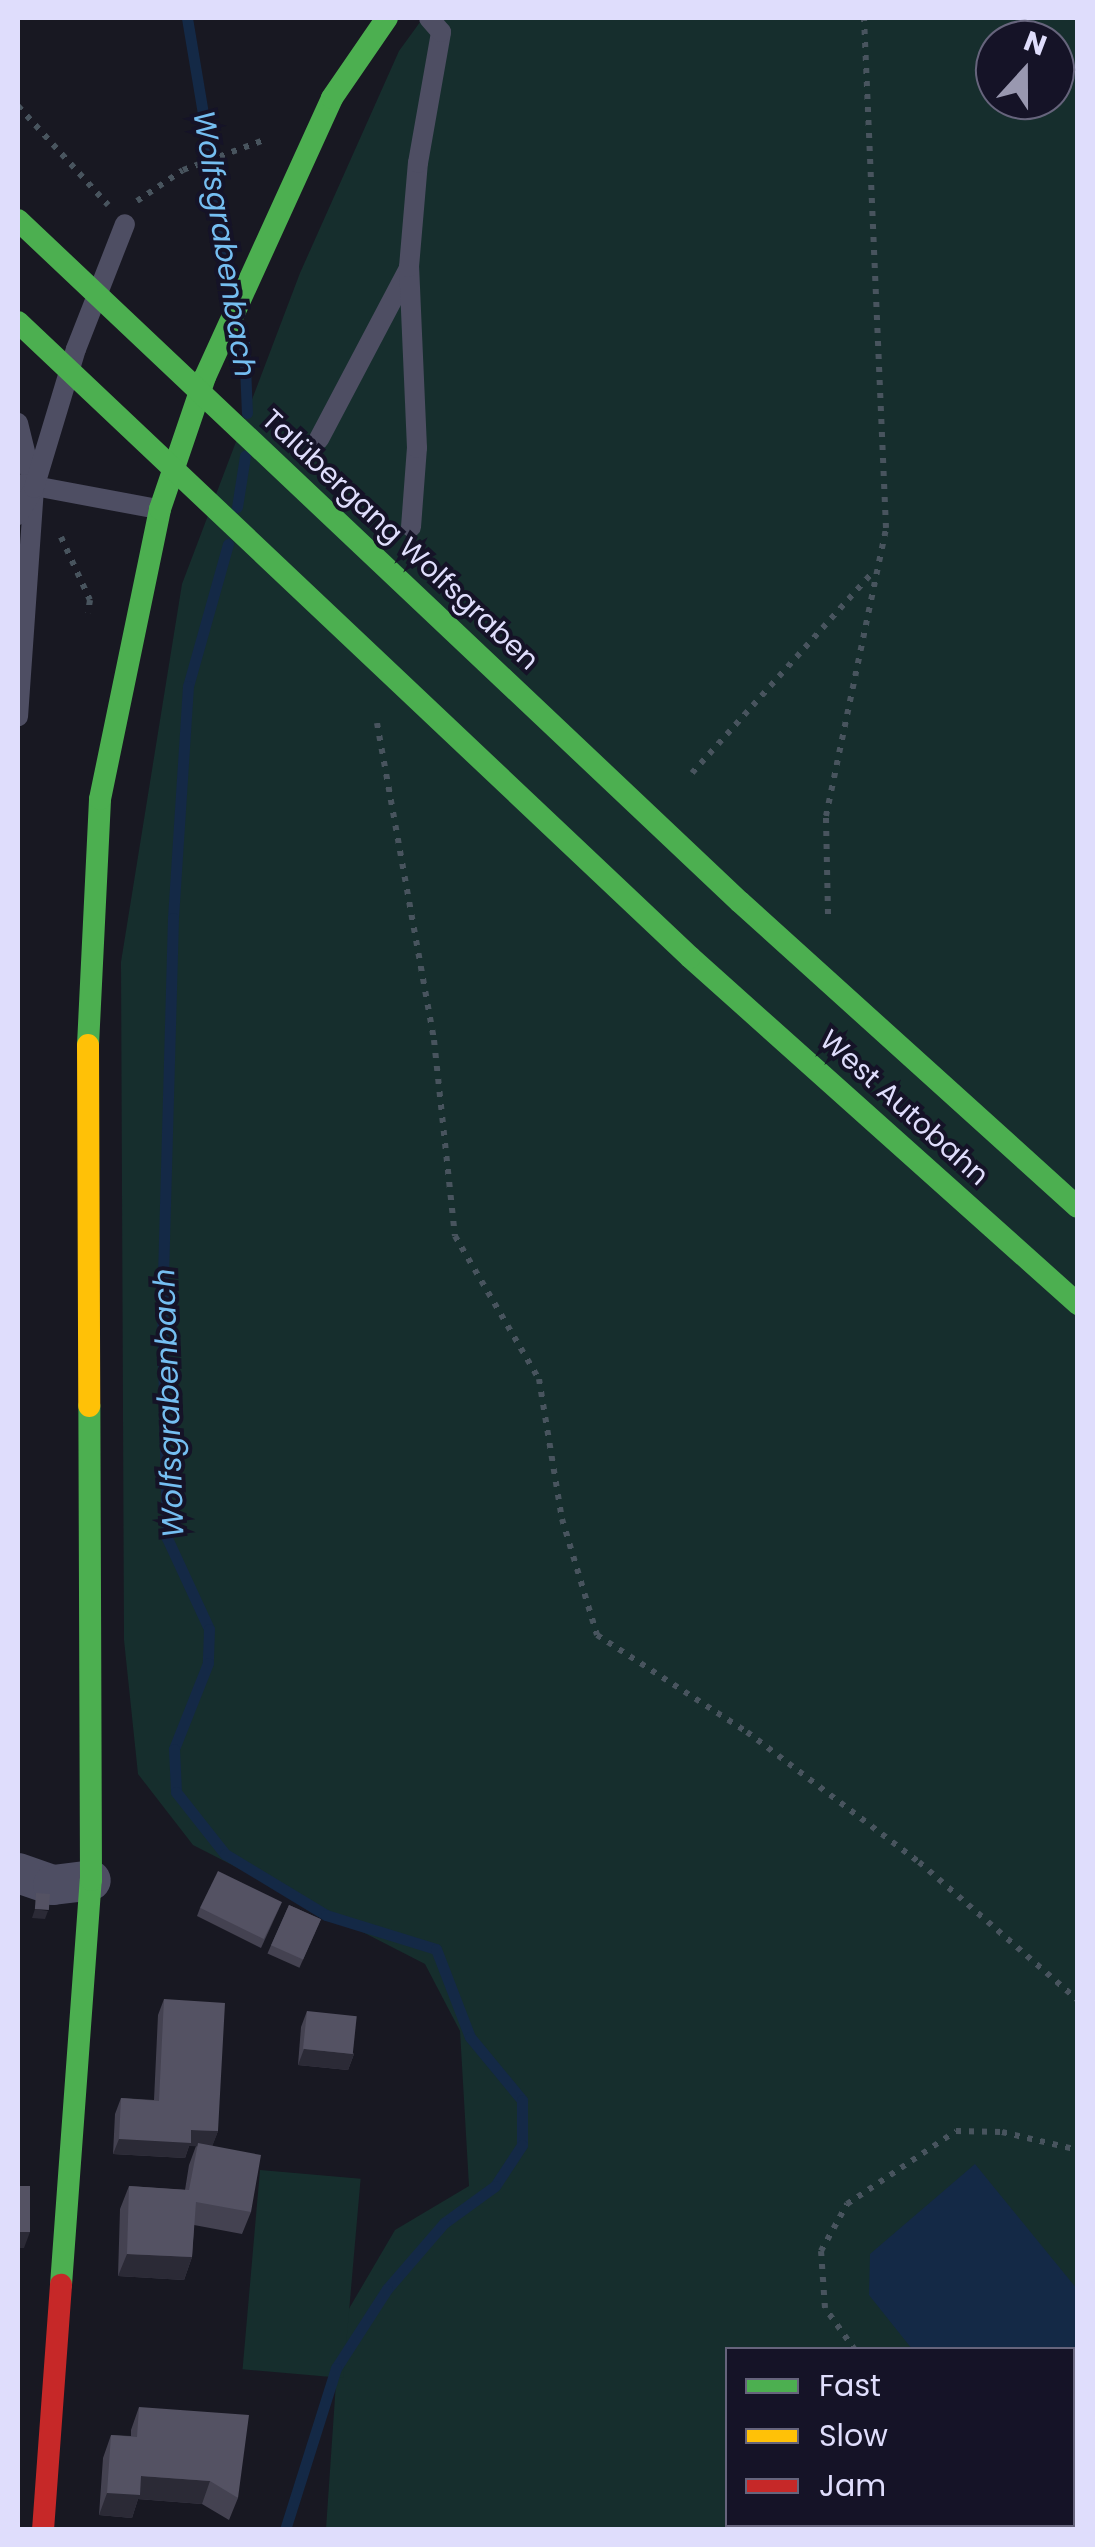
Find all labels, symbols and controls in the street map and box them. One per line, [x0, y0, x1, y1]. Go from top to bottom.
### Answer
north arrow [975, 20, 1075, 120]
text: N [1018, 21, 1052, 65]
water label: Wolfsgrabenbach [185, 108, 263, 380]
street label: Talübergang Wolfsgraben [255, 403, 545, 677]
street label: West Autobahn [813, 1023, 995, 1193]
water label: Wolfsgrabenbach [146, 1268, 192, 1538]
legend [725, 2347, 1075, 2527]
text: Fast [819, 2364, 881, 2407]
text: Slow [819, 2414, 888, 2457]
text: Jam [819, 2464, 886, 2507]

